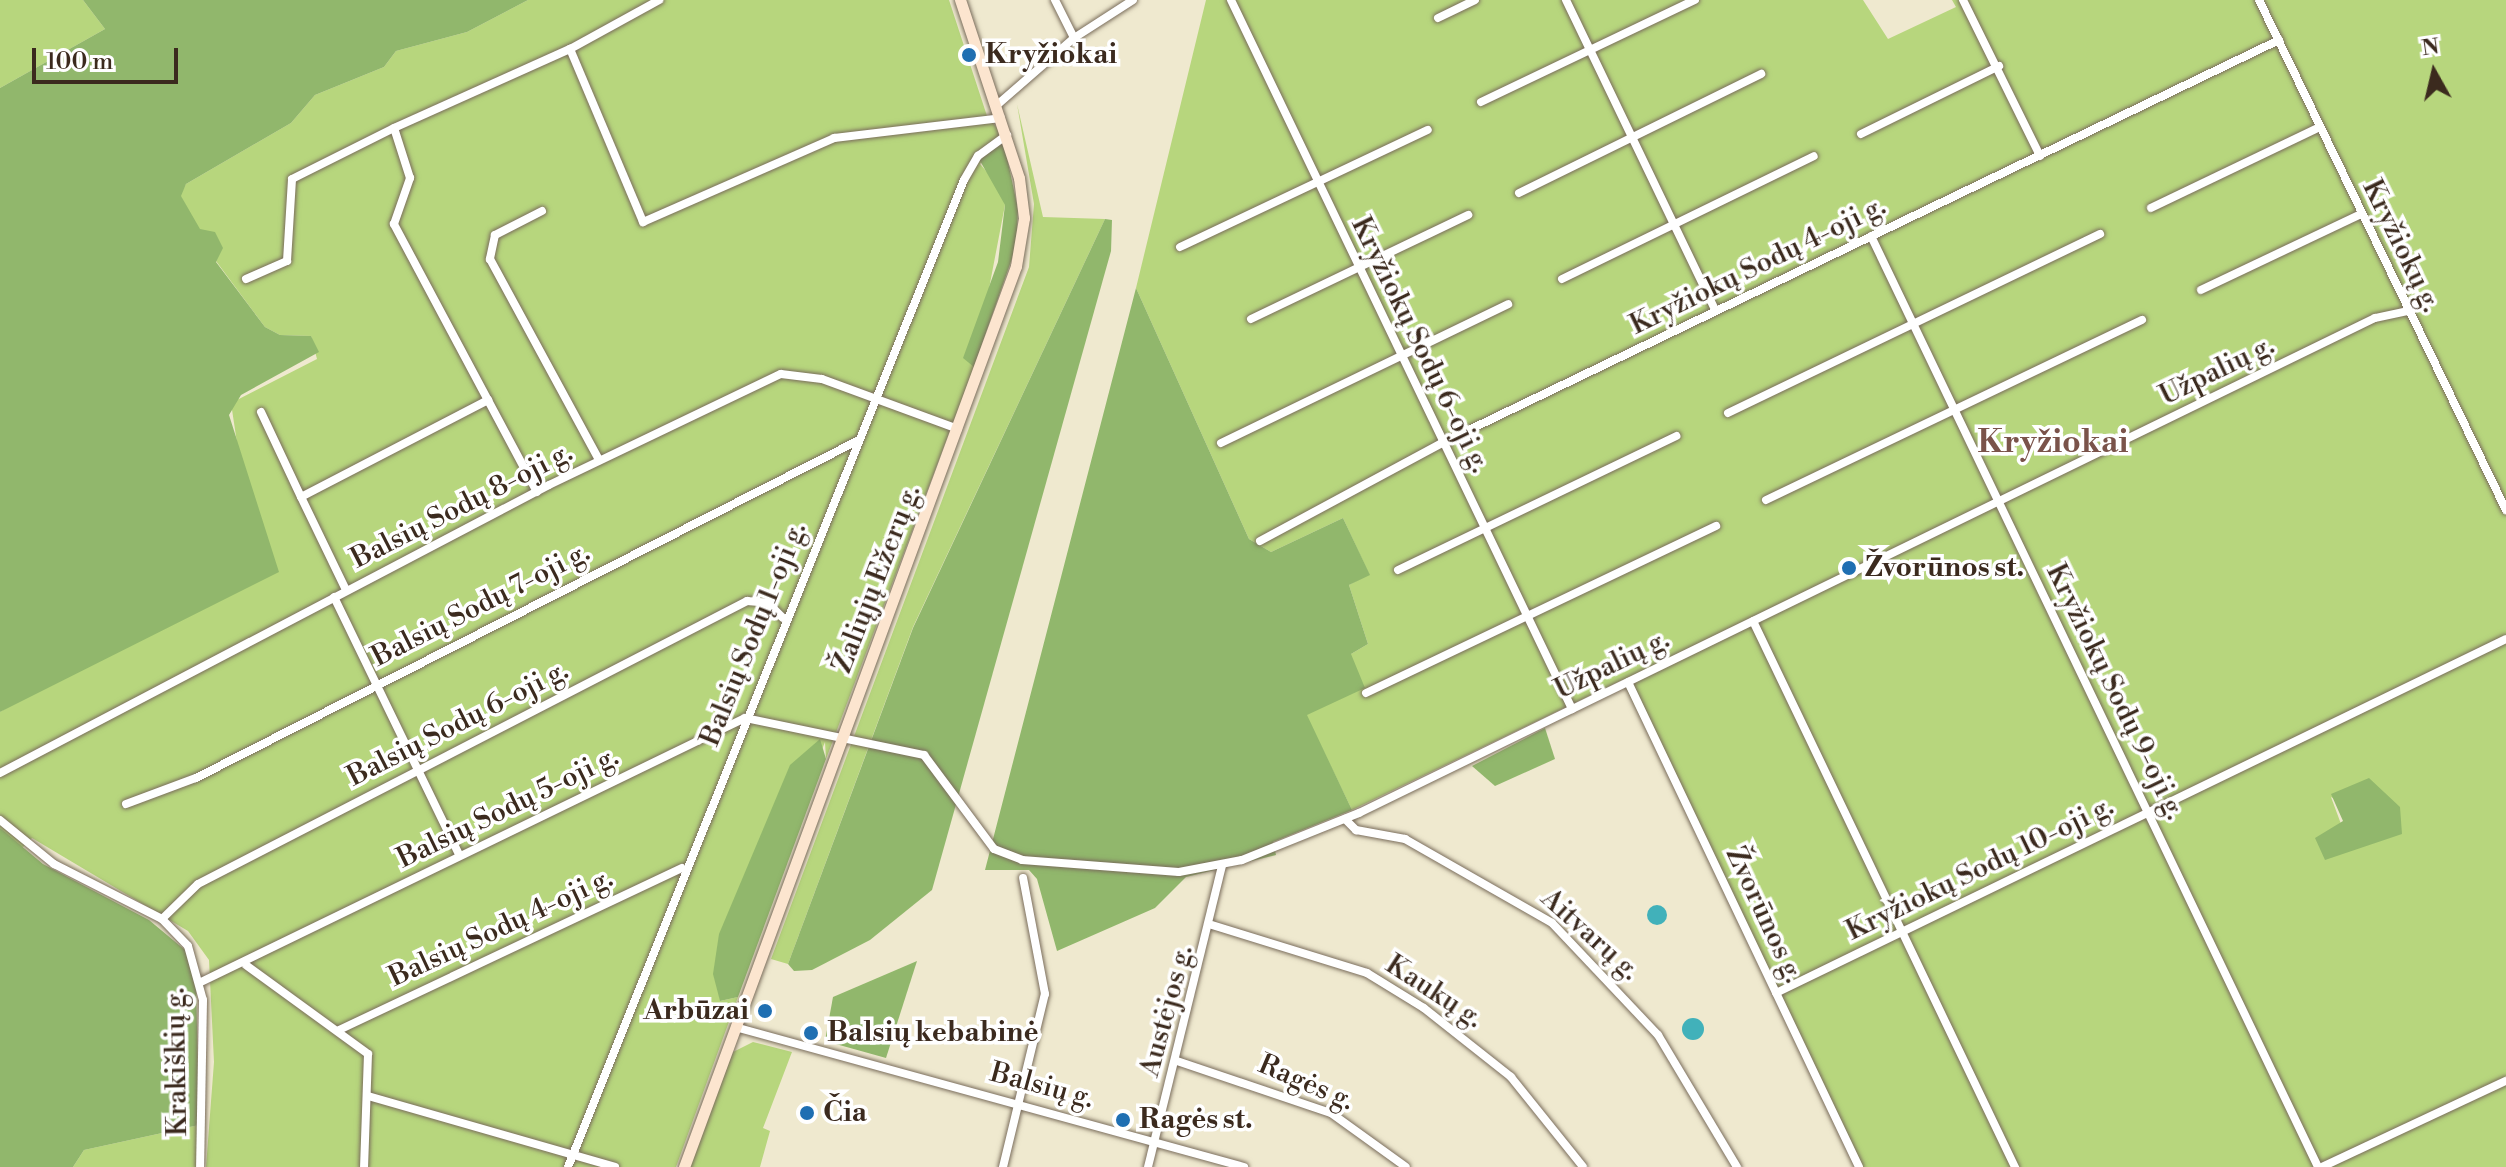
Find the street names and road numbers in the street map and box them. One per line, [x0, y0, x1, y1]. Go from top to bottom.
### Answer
street label: Kryžiokų g. [2355, 174, 2447, 318]
street label: Kryžiokų Sodų 4-oji g. [1625, 189, 1891, 343]
street label: Kryžiokų Sodų 6-oji g. [1343, 212, 1497, 478]
street label: Užpalių g. [2154, 329, 2280, 413]
street label: Balsių Sodų 8-oji g. [346, 436, 578, 576]
street label: Žaliųjų Ežerų g. [826, 480, 928, 678]
street label: Balsių Sodų 1-oji g. [694, 517, 814, 751]
street label: Balsių Sodų 7-oji g. [367, 536, 595, 674]
street label: Kryžiokų Sodų 9-oji g. [2038, 559, 2192, 825]
street label: Užpalių g. [1549, 623, 1675, 707]
street label: Balsių Sodų 6-oji g. [342, 654, 574, 794]
street label: Balsių Sodų 5-oji g. [392, 740, 624, 876]
street label: Kryžiokų Sodų 10-oji g. [1841, 790, 2119, 948]
street label: Žvorūnos g. [1718, 842, 1810, 988]
street label: Balsių Sodų 4-oji g. [384, 861, 618, 995]
street label: Aitvarų g. [1534, 882, 1646, 988]
street label: Austėjos g. [1133, 942, 1201, 1080]
street label: Kaukų g. [1379, 948, 1489, 1036]
street label: Krakiškių g. [159, 987, 195, 1137]
street label: Ragės g. [1253, 1048, 1359, 1118]
street label: Balsių g. [987, 1056, 1097, 1116]

